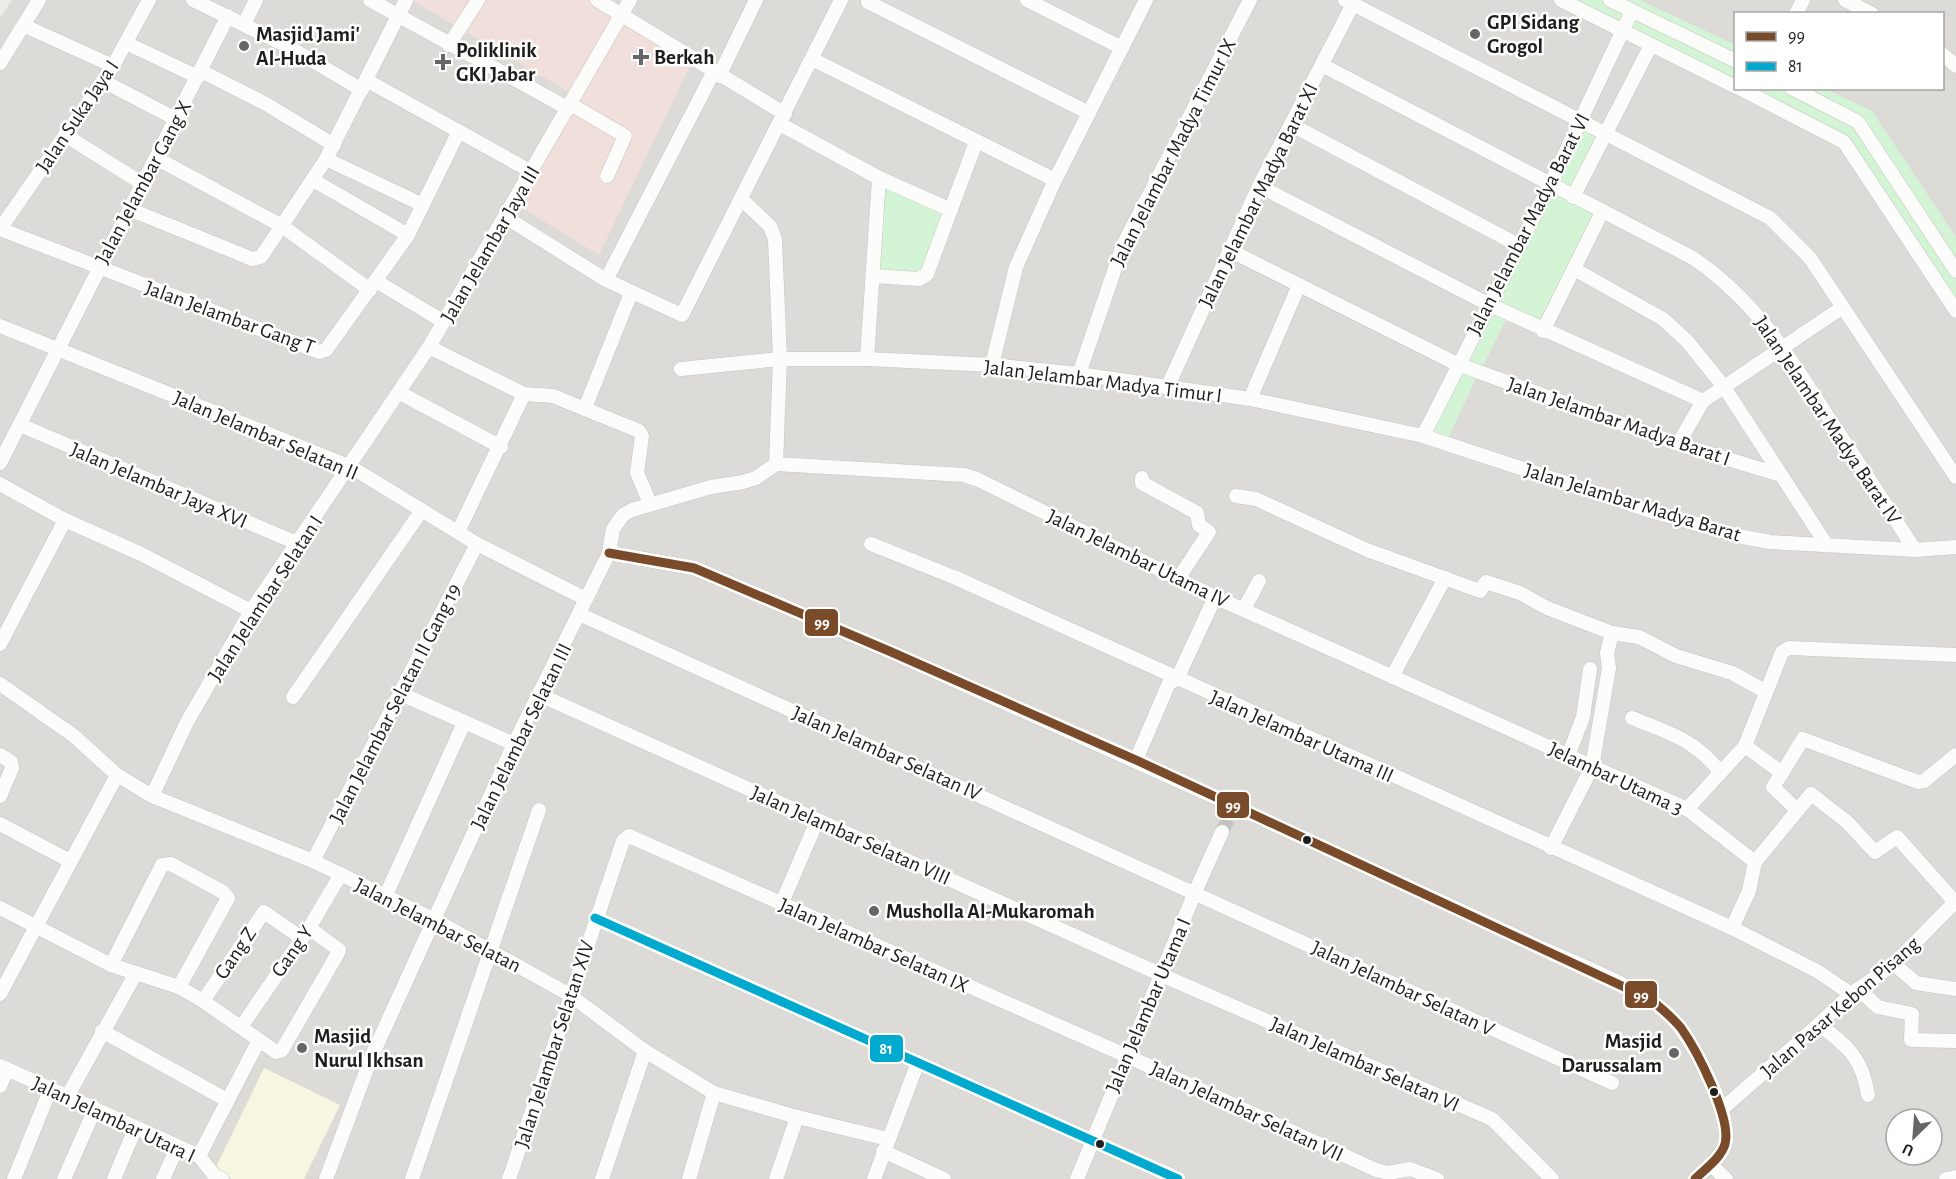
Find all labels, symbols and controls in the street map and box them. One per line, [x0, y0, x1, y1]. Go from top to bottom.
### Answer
place label: GPI Sidang Grogol [1487, 12, 1580, 57]
legend [1734, 12, 1944, 90]
place label: Masjid Jami' Al-Huda [256, 24, 360, 69]
marker: GPI Sidang Grogol [1468, 27, 1482, 41]
text: 99 [1788, 28, 1805, 46]
street label: Jalan Jelambar Madya Timur IX [1107, 35, 1240, 269]
marker: Masjid Jami' Al-Huda [237, 39, 251, 53]
place label: Poliklinik GKI Jabar [456, 40, 537, 85]
place label: Berkah [654, 47, 714, 68]
marker: Berkah [632, 48, 650, 66]
marker: Poliklinik GKI Jabar [434, 53, 452, 71]
street label: Jalan Suka Jaya I [32, 56, 123, 176]
text: 81 [1788, 58, 1803, 76]
street label: Jalan Jelambar Madya Barat XI [1195, 80, 1322, 311]
street label: Jalan Jelambar Gang X [92, 97, 195, 267]
street label: Jalan Jelambar Madya Barat VI [1463, 110, 1594, 339]
street label: Jalan Jelambar Jaya III [437, 162, 544, 326]
street label: Jalan Jelambar Gang T [142, 277, 318, 358]
street label: Jalan Jelambar Madya Barat IV [1750, 313, 1905, 528]
street label: Jalan Jelambar Madya Timur I [983, 356, 1223, 407]
street label: Jalan Jelambar Madya Barat I [1505, 373, 1733, 470]
street label: Jalan Jelambar Selatan II [170, 387, 361, 484]
street label: Jalan Jelambar Jaya XVI [67, 439, 250, 532]
street label: Jalan Jelambar Madya Barat [1522, 460, 1744, 545]
street label: Jalan Jelambar Utama IV [1044, 505, 1232, 612]
street label: Jalan Jelambar Selatan I [204, 512, 327, 685]
street label: Jalan Jelambar Selatan II Gang 19 [326, 580, 465, 826]
line badge: 99 [804, 608, 839, 637]
text: 99 [814, 615, 830, 631]
street label: Jalan Jelambar Selatan III [467, 640, 576, 832]
street label: Jalan Jelambar Utama III [1207, 686, 1397, 786]
street label: Jalan Jelambar Selatan IV [789, 702, 984, 805]
street label: Jelambar Utama 3 [1545, 738, 1686, 819]
street label: Jalan Jelambar Selatan VIII [748, 782, 954, 889]
line badge: 99 [1216, 791, 1250, 819]
text: 99 [1225, 798, 1241, 814]
unlabelled marker [1301, 834, 1313, 846]
street label: Jalan Jelambar Selatan [351, 874, 524, 976]
street label: Jalan Jelambar Selatan IX [776, 894, 972, 997]
place label: Musholla Al-Mukaromah [886, 901, 1095, 922]
marker: Musholla Al-Mukaromah [867, 904, 881, 918]
street label: Jalan Jelambar Utama I [1102, 915, 1195, 1096]
street label: Gang Y [267, 922, 318, 981]
street label: Gang Z [211, 924, 260, 983]
street label: Jalan Pasar Kebon Pisang [1757, 933, 1924, 1082]
street label: Jalan Jelambar Selatan V [1308, 937, 1498, 1040]
street label: Jalan Jelambar Selatan XIV [511, 938, 598, 1150]
line badge: 99 [1624, 980, 1658, 1009]
text: 99 [1633, 988, 1649, 1004]
street label: Jalan Jelambar Selatan VI [1267, 1013, 1463, 1116]
place label: Masjid Nurul Ikhsan [314, 1026, 424, 1071]
place label: Masjid Darussalam [1561, 1031, 1662, 1076]
line badge: 81 [869, 1034, 904, 1063]
marker: Masjid Nurul Ikhsan [295, 1041, 309, 1055]
text: 81 [879, 1041, 893, 1057]
marker: Masjid Darussalam [1667, 1046, 1681, 1060]
street label: Jalan Jelambar Selatan VII [1147, 1058, 1346, 1165]
street label: Jalan Jelambar Utara I [29, 1072, 199, 1166]
unlabelled marker [1708, 1086, 1720, 1098]
north arrow [1884, 1107, 1944, 1167]
unlabelled marker [1094, 1138, 1106, 1150]
text: U [1900, 1140, 1916, 1159]

